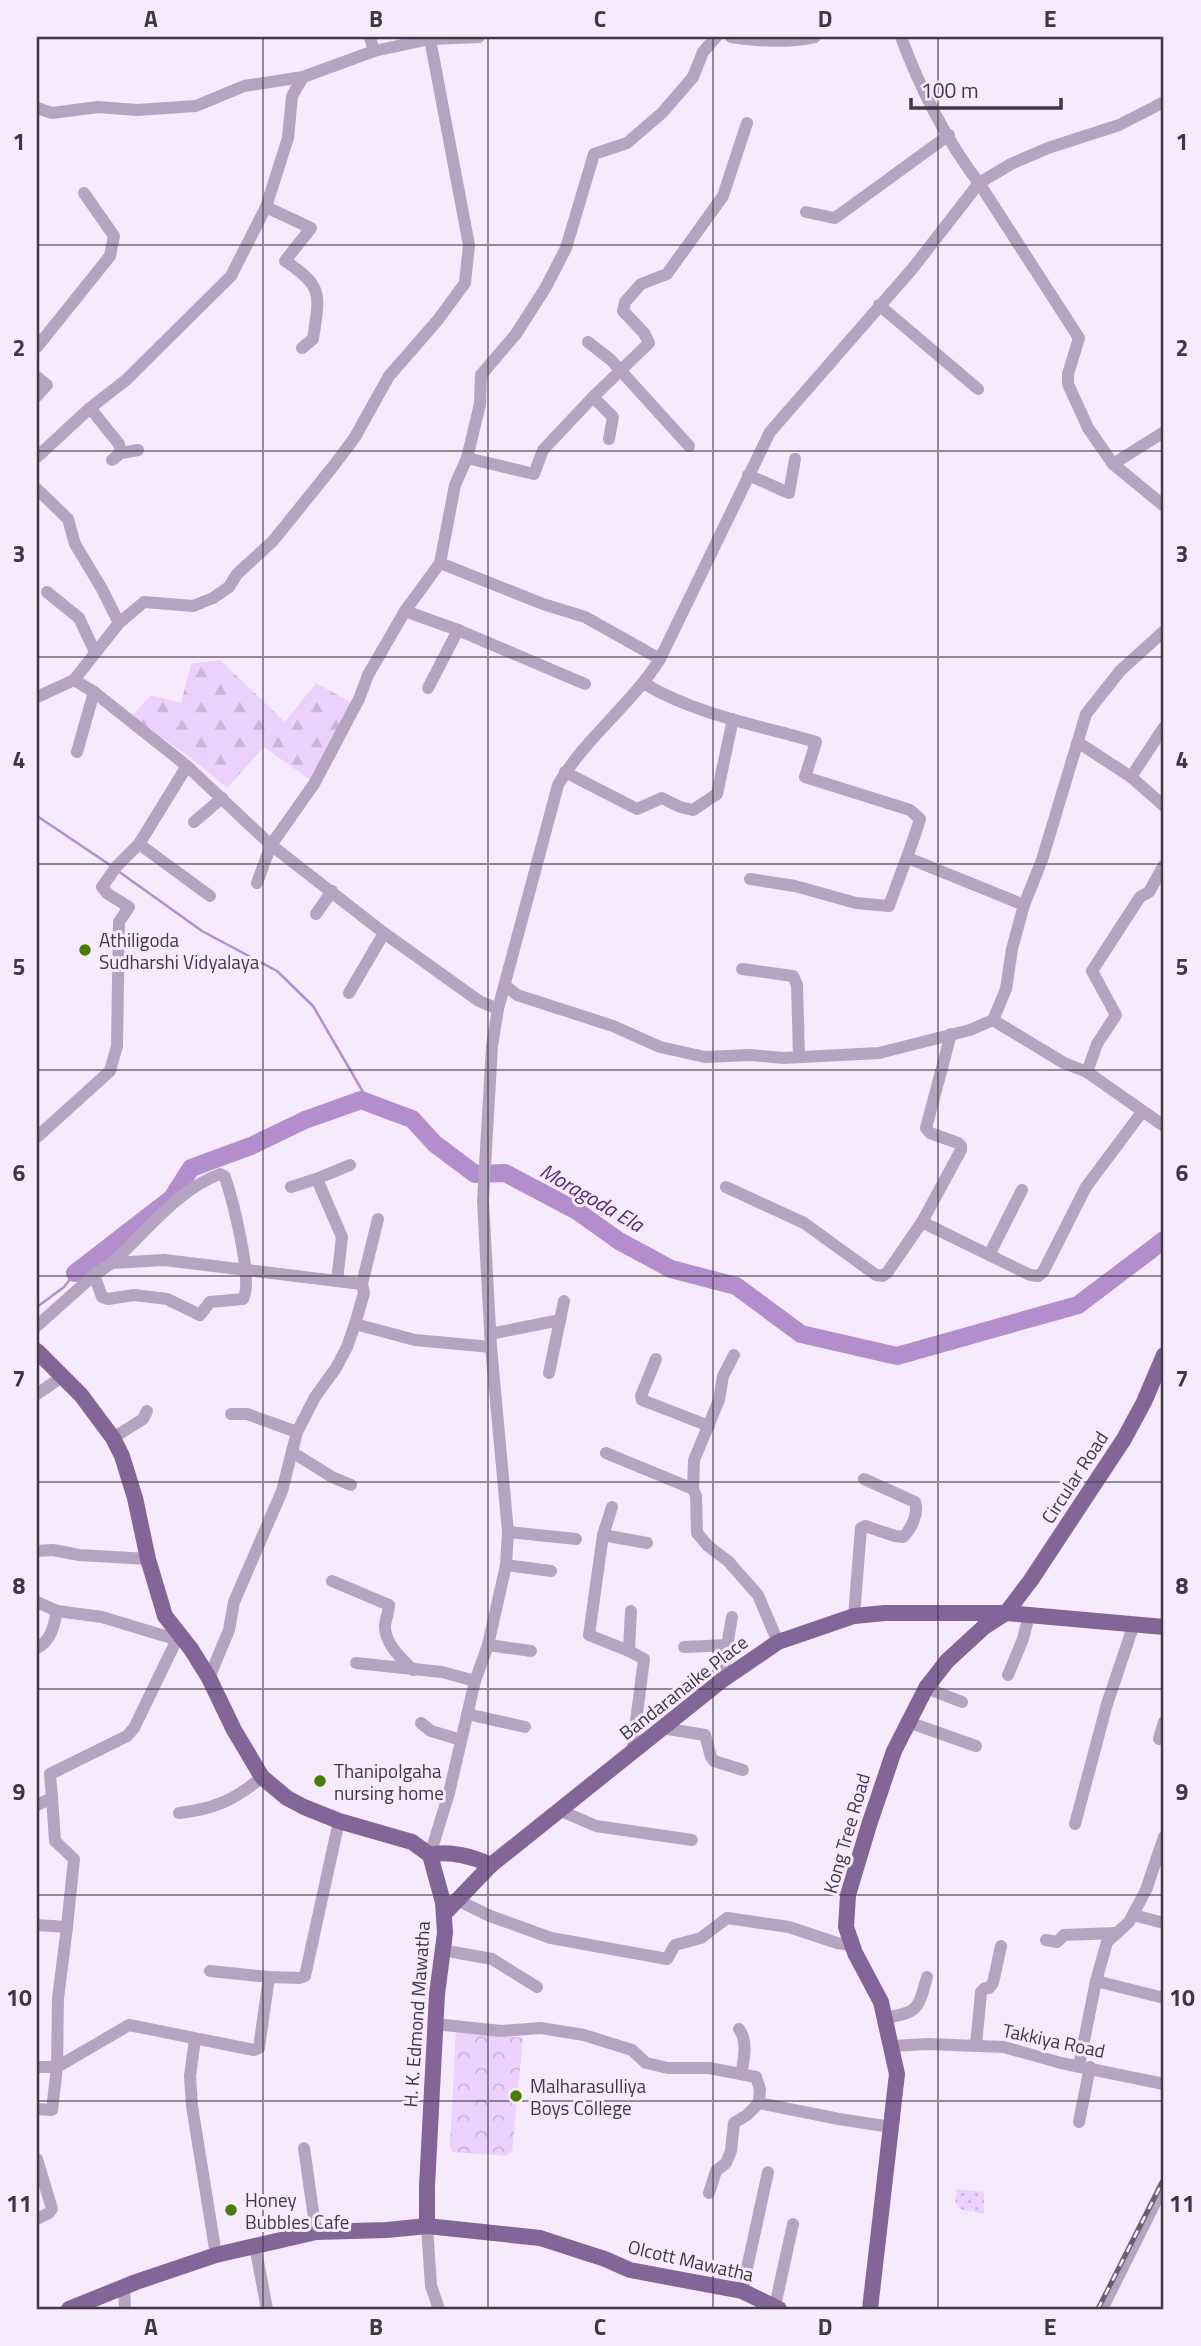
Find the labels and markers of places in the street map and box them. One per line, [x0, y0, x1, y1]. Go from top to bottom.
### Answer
place label: Athiligoda Sudharshi Vidyalaya [99, 925, 260, 976]
marker: Athiligoda Sudharshi Vidyalaya [77, 942, 93, 958]
place label: Thanipolgaha nursing home [334, 1756, 444, 1807]
marker: Thanipolgaha nursing home [312, 1773, 328, 1789]
place label: Malharasulliya Boys College [530, 2071, 647, 2122]
marker: Malharasulliya Boys College [508, 2088, 524, 2104]
place label: Honey Bubbles Cafe [245, 2185, 349, 2236]
marker: Honey Bubbles Cafe [223, 2202, 239, 2218]

